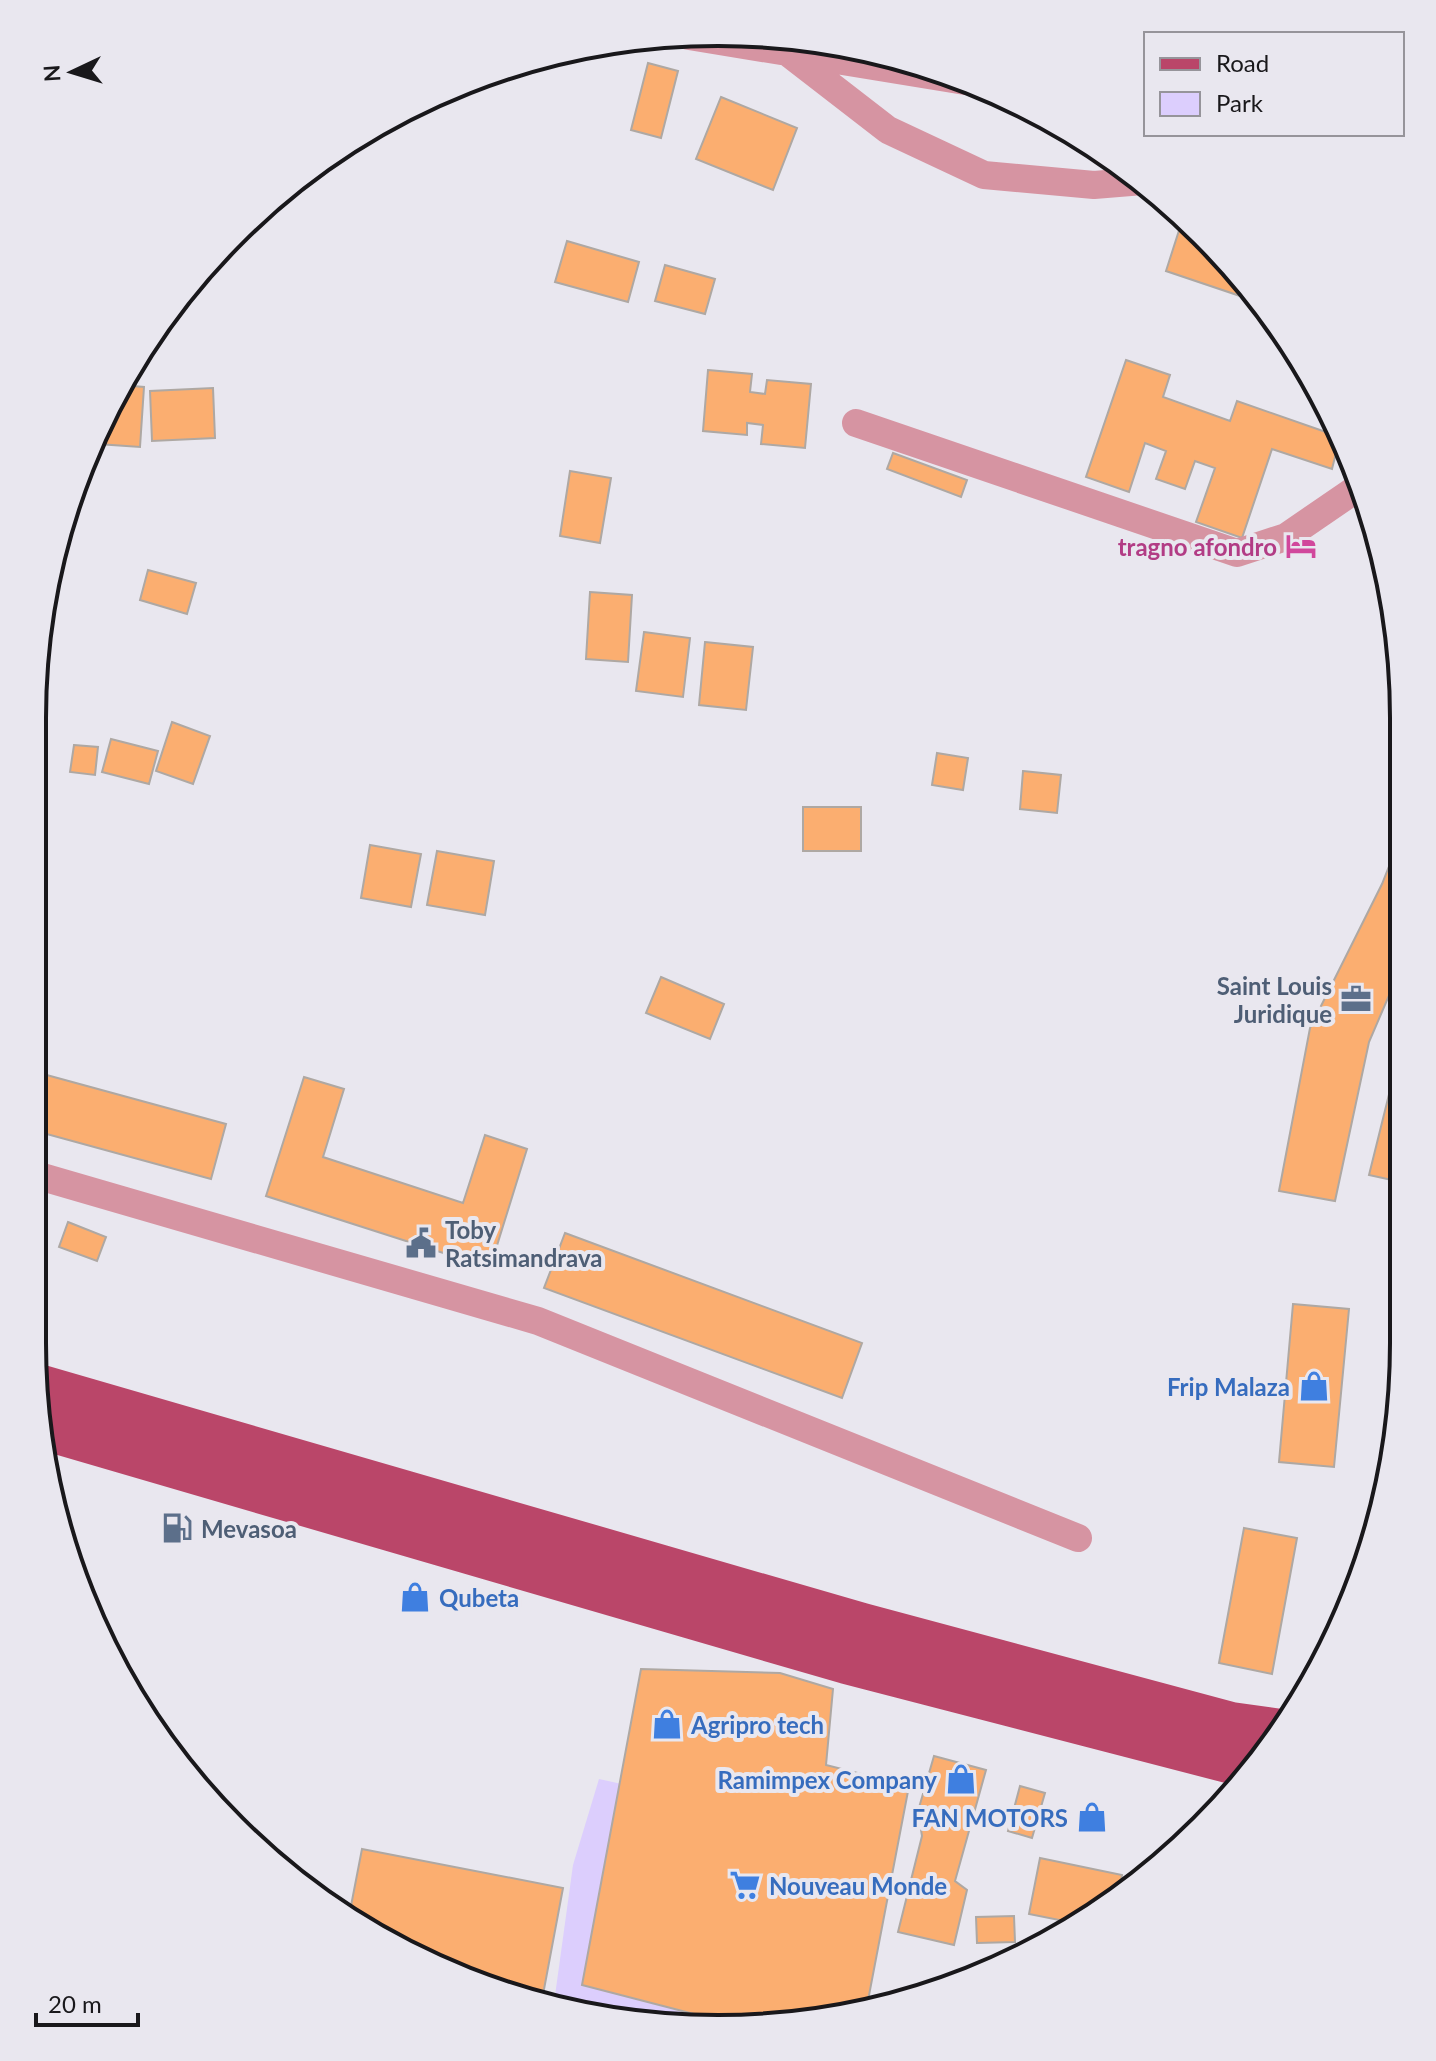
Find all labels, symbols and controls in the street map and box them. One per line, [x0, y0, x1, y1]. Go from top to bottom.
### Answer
north arrow [32, 32, 112, 112]
legend [1144, 32, 1404, 136]
text: Road [1216, 48, 1269, 77]
text: N [37, 64, 66, 83]
text: Park [1216, 88, 1264, 117]
hotel icon: tragno afondro [1284, 529, 1318, 563]
place label: tragno afondro [1118, 532, 1277, 561]
place label: Saint Louis Juridique [1217, 971, 1332, 1028]
office icon: Saint Louis Juridique [1339, 982, 1373, 1016]
place label: Toby Ratsimandrava [445, 1215, 603, 1272]
public building icon: Toby Ratsimandrava [404, 1226, 438, 1260]
shop icon: Frip Malaza [1297, 1369, 1331, 1403]
place label: Frip Malaza [1167, 1372, 1290, 1401]
fuel station icon: Mevasoa [160, 1511, 194, 1545]
place label: Mevasoa [201, 1514, 297, 1543]
shop icon: Qubeta [398, 1580, 432, 1614]
place label: Qubeta [439, 1583, 519, 1612]
shop icon: Agripro tech [650, 1707, 684, 1741]
place label: Agripro tech [690, 1710, 824, 1739]
shop icon: Ramimpex Company [944, 1762, 978, 1796]
place label: Ramimpex Company [717, 1765, 937, 1794]
shop icon: FAN MOTORS [1075, 1800, 1109, 1834]
place label: FAN MOTORS [912, 1803, 1068, 1832]
supermarket icon: Nouveau Monde [728, 1868, 762, 1902]
place label: Nouveau Monde [769, 1871, 947, 1900]
scale bar [36, 1977, 138, 2027]
text: 20 m [48, 1989, 102, 2018]

